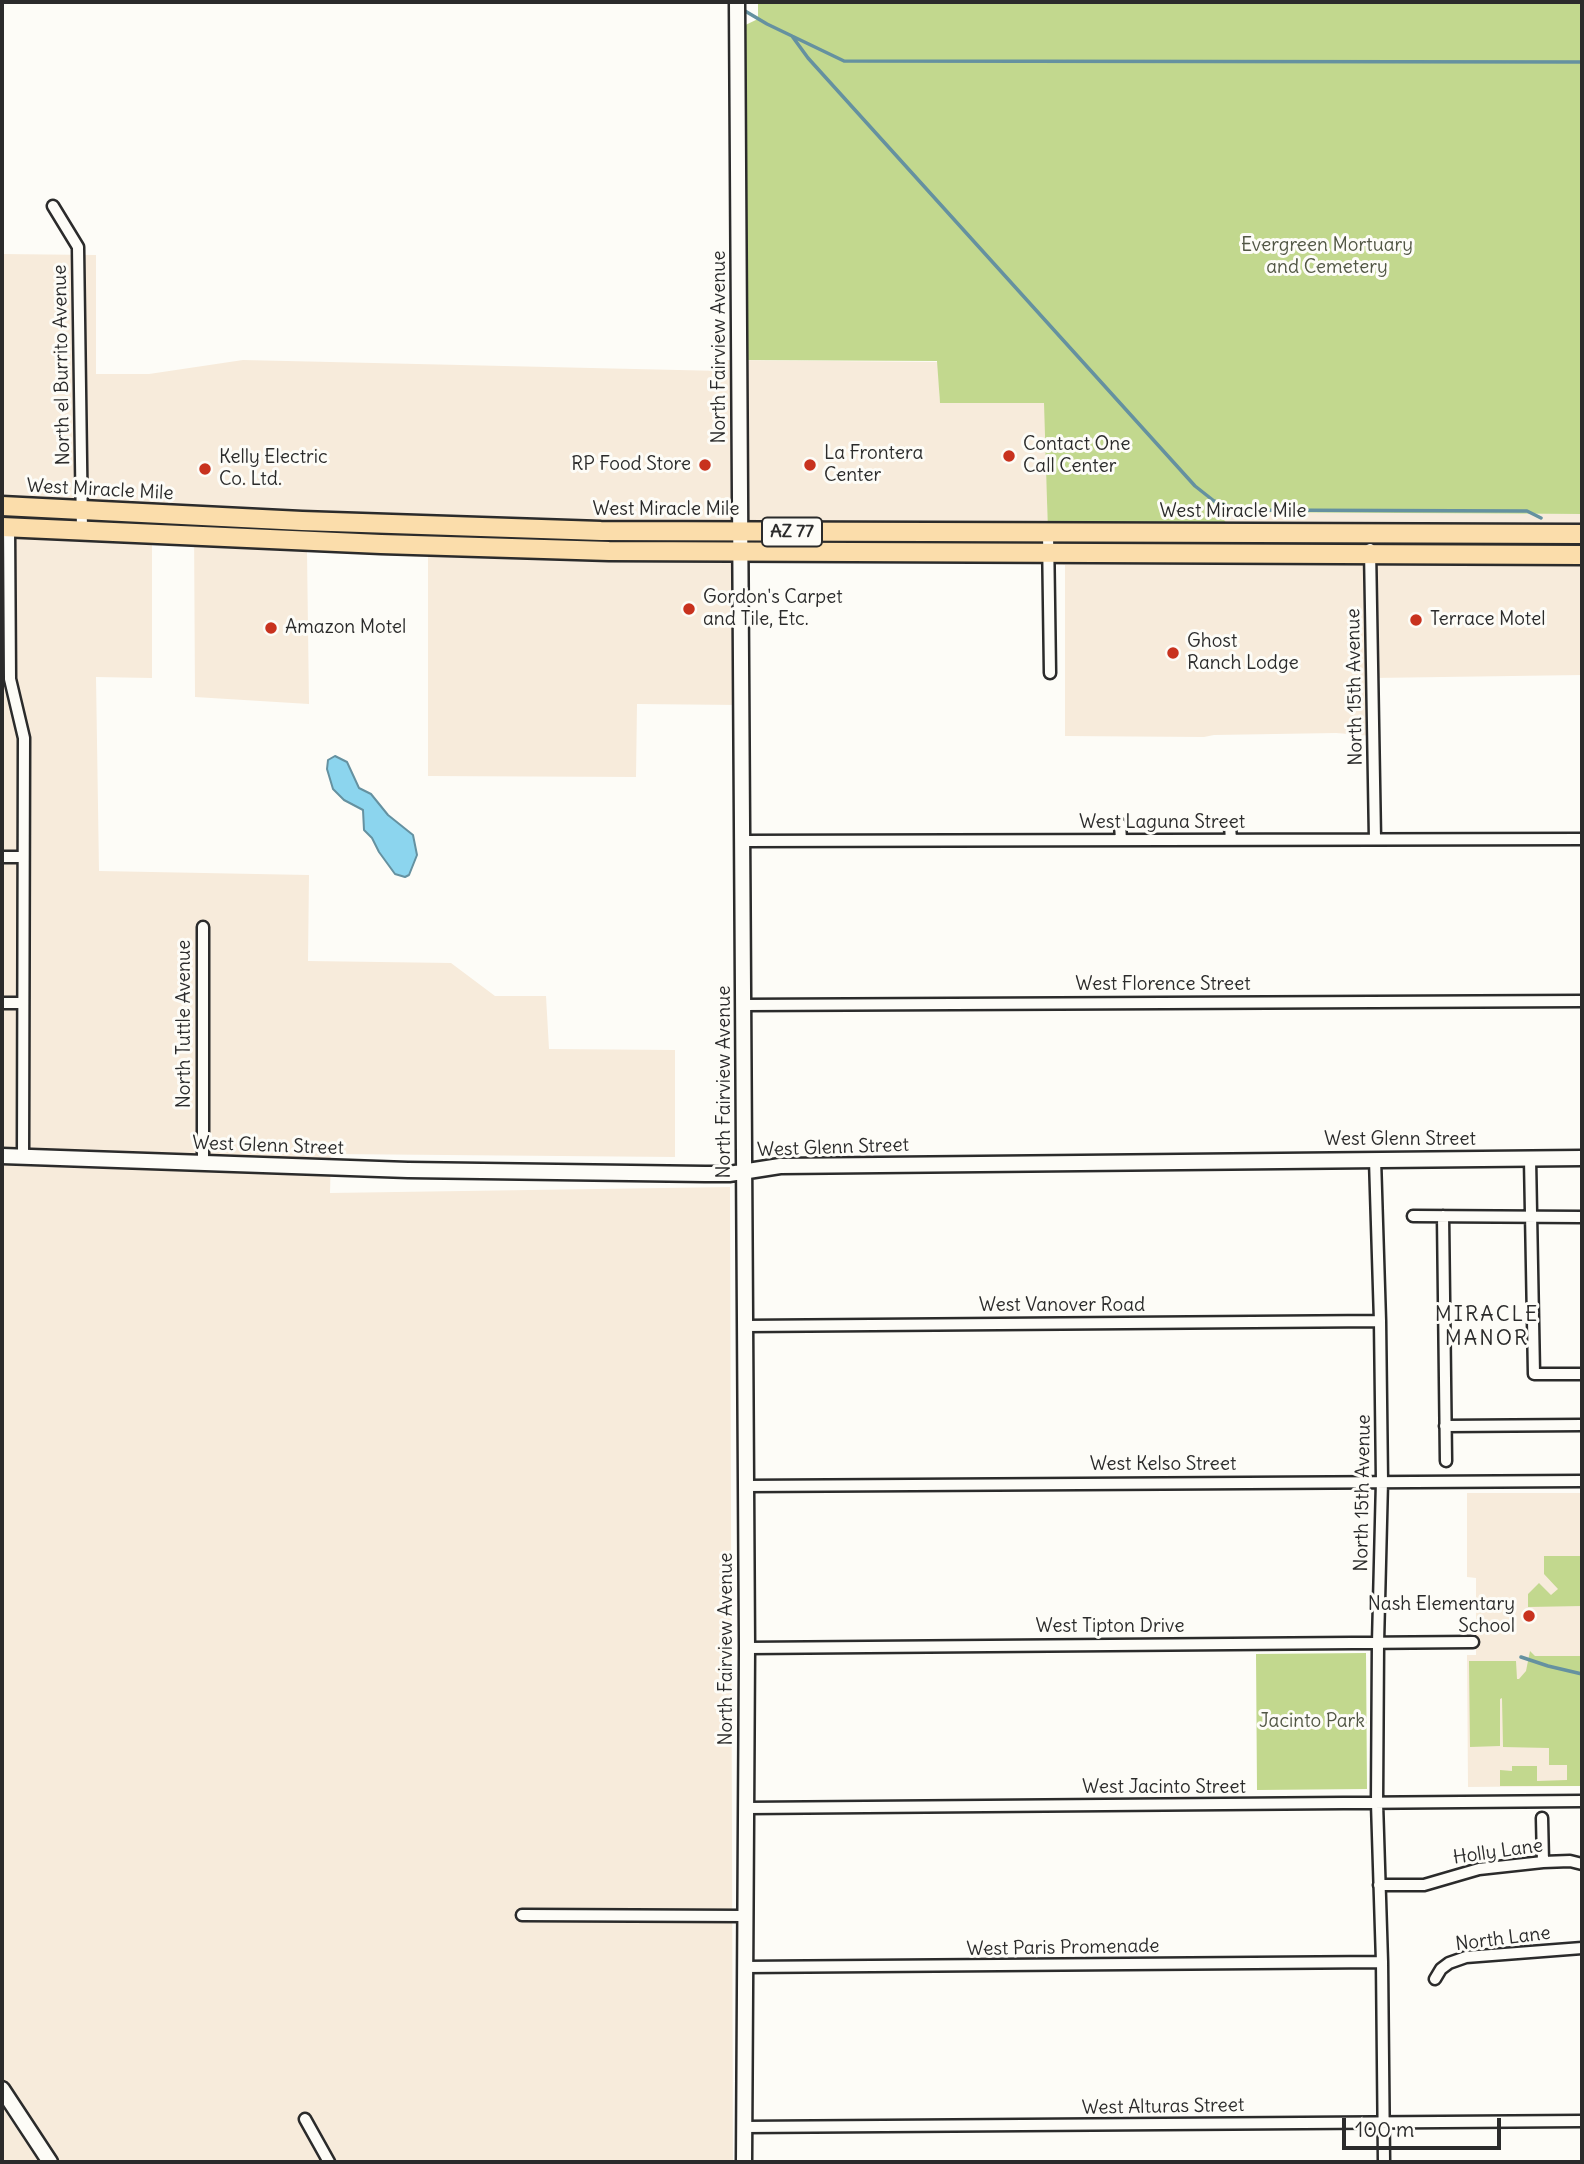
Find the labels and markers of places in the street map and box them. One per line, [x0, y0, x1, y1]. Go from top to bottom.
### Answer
place label: Contact One Call Center [1023, 434, 1131, 478]
place label: La Frontera Center [824, 443, 923, 487]
place label: Kelly Electric Co. Ltd. [219, 447, 328, 491]
marker: Contact One Call Center [1001, 448, 1017, 464]
place label: RP Food Store [571, 454, 691, 476]
marker: RP Food Store [697, 457, 713, 473]
marker: La Frontera Center [802, 457, 818, 473]
marker: Kelly Electric Co. Ltd. [197, 461, 213, 477]
place label: Gordon's Carpet and Tile, Etc. [703, 587, 843, 631]
marker: Gordon's Carpet and Tile, Etc. [681, 601, 697, 617]
place label: Terrace Motel [1430, 609, 1545, 631]
marker: Terrace Motel [1408, 612, 1424, 628]
place label: Amazon Motel [285, 617, 406, 639]
marker: Amazon Motel [263, 620, 279, 636]
place label: Ghost Ranch Lodge [1187, 631, 1299, 675]
marker: Ghost Ranch Lodge [1165, 645, 1181, 661]
place label: Nash Elementary School [1368, 1594, 1515, 1638]
marker: Nash Elementary School [1521, 1608, 1537, 1624]

